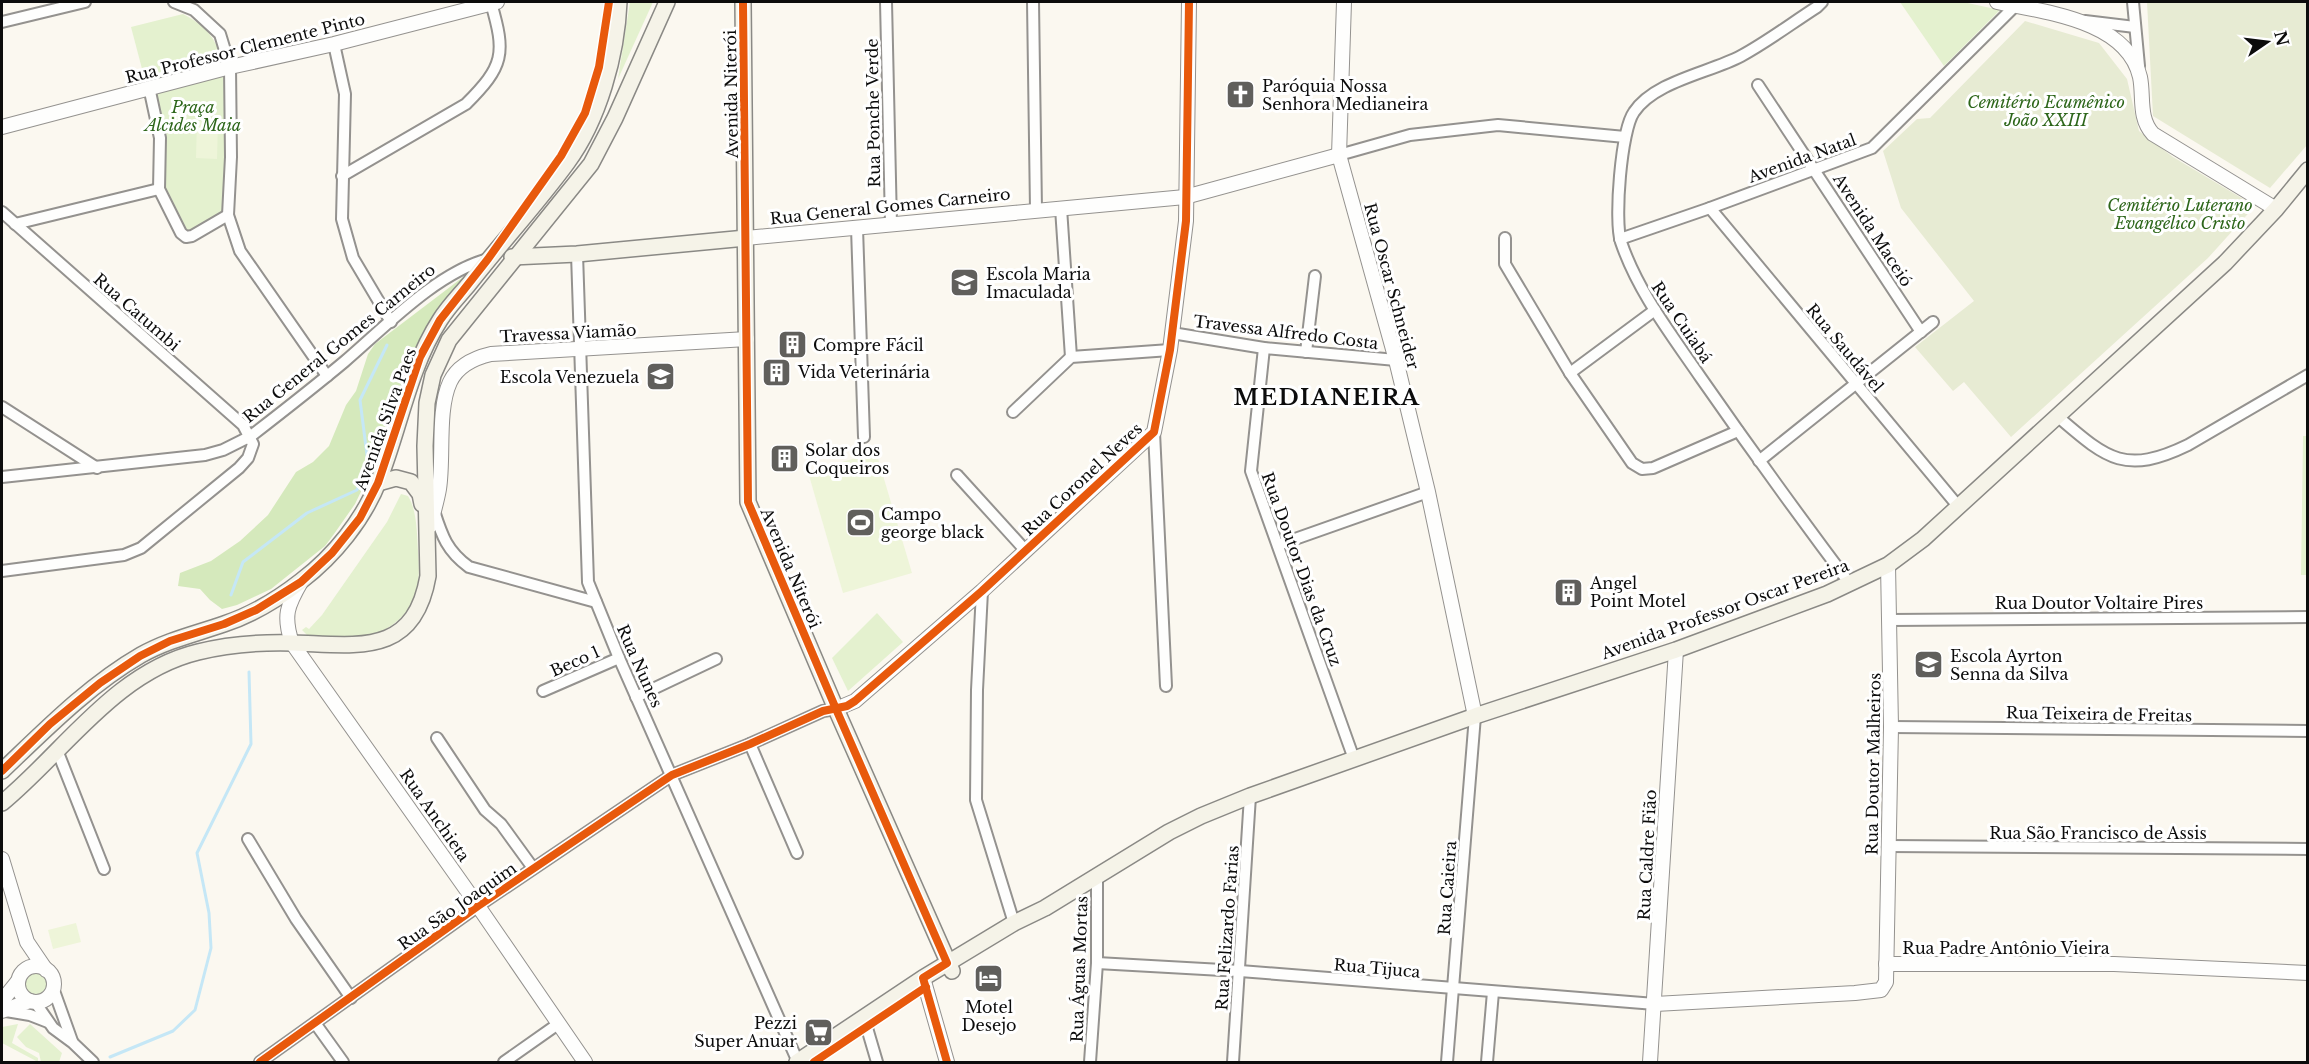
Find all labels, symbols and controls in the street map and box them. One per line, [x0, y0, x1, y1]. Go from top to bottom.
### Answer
street label: Rua Professor Clemente Pinto [123, 9, 367, 87]
north arrow [2237, 12, 2297, 72]
street label: Avenida Niterói [720, 29, 742, 160]
text: N [2270, 29, 2293, 48]
street label: Rua Ponche Verde [862, 38, 884, 188]
place label: Paróquia Nossa Senhora Medianeira [1262, 76, 1429, 114]
church icon: Paróquia Nossa Senhora Medianeira [1225, 79, 1257, 111]
park label: Cemitério Ecumênico João XXIII [1967, 92, 2125, 130]
park label: Praça Alcides Maia [143, 97, 241, 135]
street label: Avenida Natal [1744, 129, 1859, 187]
street label: Avenida Maceió [1829, 169, 1917, 290]
street label: Rua General Gomes Carneiro [769, 183, 1011, 229]
park label: Cemitério Luterano Evangélico Cristo [2107, 195, 2253, 233]
street label: Rua Oscar Schneider [1360, 201, 1424, 372]
street label: Rua General Gomes Carneiro [239, 259, 439, 427]
place label: Escola Maria Imaculada [986, 264, 1091, 302]
school or university icon: Escola Maria Imaculada [949, 267, 981, 299]
street label: Rua Catumbi [90, 269, 185, 355]
street label: Rua Cuiabá [1647, 278, 1717, 367]
street label: Rua Saudável [1802, 300, 1888, 396]
street label: Travessa Alfredo Costa [1193, 311, 1380, 353]
street label: Travessa Viamão [499, 319, 637, 347]
building icon: Compre Fácil [776, 329, 808, 361]
place label: Compre Fácil [813, 335, 924, 355]
street label: Avenida Silva Paes [350, 345, 420, 494]
building icon: Vida Veterinária [761, 356, 793, 388]
school or university icon: Escola Venezuela [644, 361, 676, 393]
place label: Vida Veterinária [797, 362, 930, 382]
place label: Escola Venezuela [500, 367, 639, 387]
district label: MEDIANEIRA [1234, 384, 1420, 411]
street label: Rua Coronel Neves [1018, 418, 1146, 540]
place label: Solar dos Coqueiros [805, 440, 889, 478]
building icon: Solar dos Coqueiros [768, 443, 800, 475]
street label: Rua Doutor Dias da Cruz [1258, 469, 1346, 669]
street label: Avenida Niterói [756, 504, 826, 632]
place label: Campo george black [881, 504, 984, 542]
sports icon: Campo george black [844, 507, 876, 539]
street label: Avenida Professor Oscar Pereira [1598, 555, 1851, 663]
place label: Angel Point Motel [1589, 573, 1686, 611]
building icon: Angel Point Motel [1553, 576, 1585, 608]
street label: Rua Doutor Voltaire Pires [1995, 593, 2203, 613]
street label: Rua Nunes [613, 621, 667, 711]
street label: Beco 1 [547, 641, 603, 681]
place label: Escola Ayrton Senna da Silva [1950, 646, 2068, 684]
school or university icon: Escola Ayrton Senna da Silva [1913, 649, 1945, 681]
street label: Rua Doutor Malheiros [1861, 673, 1885, 855]
street label: Rua Teixeira de Freitas [2006, 702, 2192, 726]
street label: Rua Anchieta [396, 765, 474, 865]
street label: Rua Caldre Fião [1634, 789, 1660, 921]
street label: Rua São Francisco de Assis [1989, 823, 2207, 843]
street label: Rua Caieira [1434, 840, 1460, 936]
street label: Rua Felizardo Farias [1211, 845, 1243, 1011]
street label: Rua São Joaquim [394, 858, 520, 954]
street label: Rua Águas Mortas [1066, 895, 1092, 1043]
street label: Rua Padre Antônio Vieira [1902, 938, 2110, 958]
street label: Rua Tijuca [1333, 954, 1421, 982]
hotel icon: Motel Desejo [973, 963, 1005, 995]
place label: Motel Desejo [961, 997, 1017, 1035]
place label: Pezzi Super Anuar [694, 1013, 798, 1051]
supermarket icon: Pezzi Super Anuar [802, 1016, 834, 1048]

